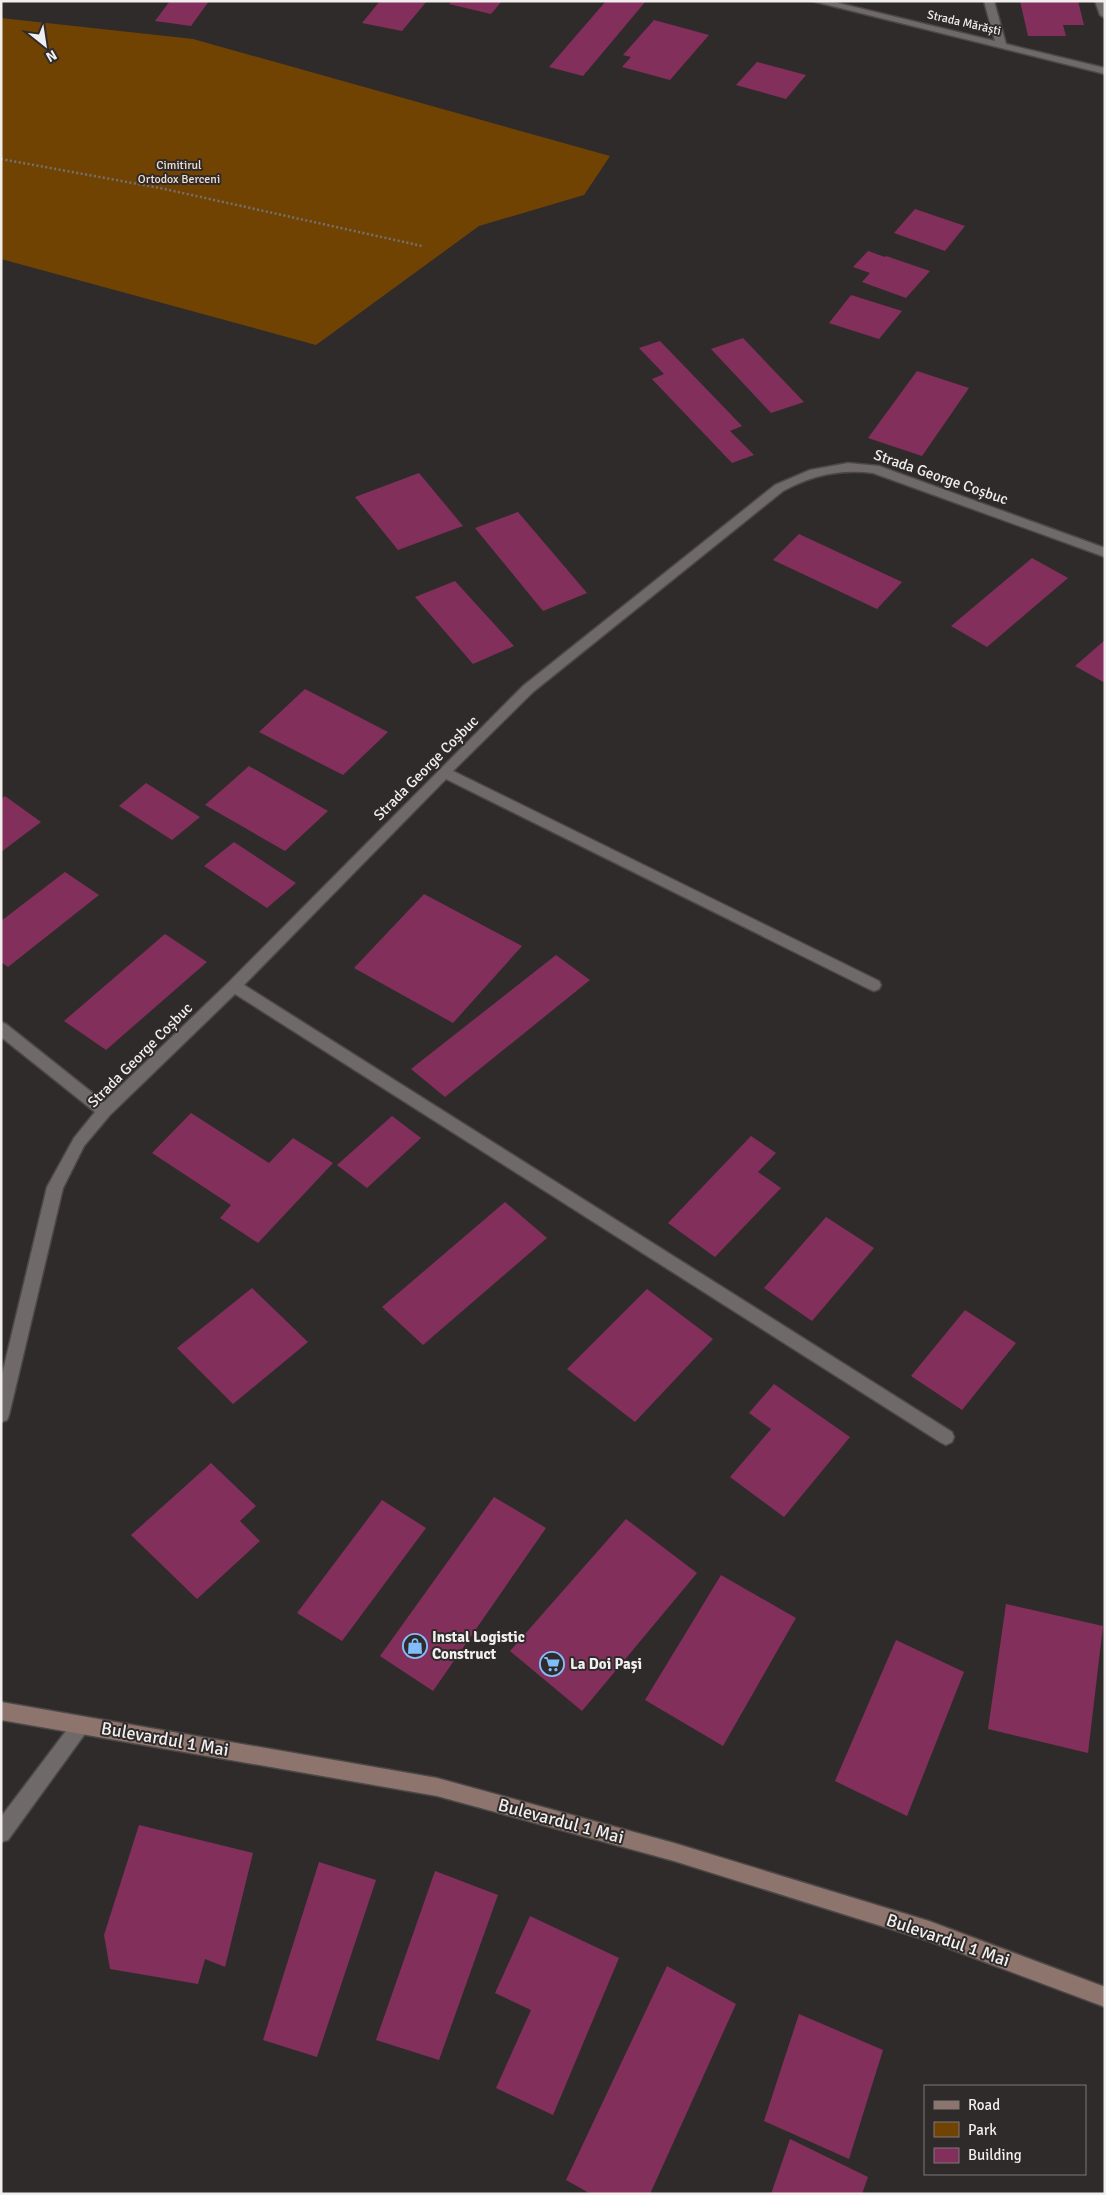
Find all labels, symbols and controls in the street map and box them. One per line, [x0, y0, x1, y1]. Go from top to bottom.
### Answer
street label: Strada Mărăști [926, 7, 1002, 39]
north arrow [20, 20, 70, 70]
text: N [43, 46, 60, 66]
park label: Cimitirul Ortodox Berceni [138, 158, 220, 187]
street label: Strada George Coșbuc [871, 446, 1011, 508]
street label: Strada George Coșbuc [370, 712, 482, 824]
street label: Strada George Coșbuc [84, 999, 196, 1111]
place label: Instal Logistic Construct [432, 1628, 525, 1663]
shop icon: Instal Logistic Construct [402, 1633, 428, 1659]
supermarket icon: La Doi Pași [539, 1651, 565, 1677]
place label: La Doi Pași [570, 1655, 642, 1674]
street label: Bulevardul 1 Mai [99, 1717, 231, 1761]
street label: Bulevardul 1 Mai [496, 1794, 626, 1848]
street label: Bulevardul 1 Mai [883, 1909, 1013, 1971]
legend [924, 2085, 1086, 2175]
text: Road [968, 2096, 1000, 2114]
text: Park [968, 2121, 997, 2139]
text: Building [968, 2146, 1022, 2164]

